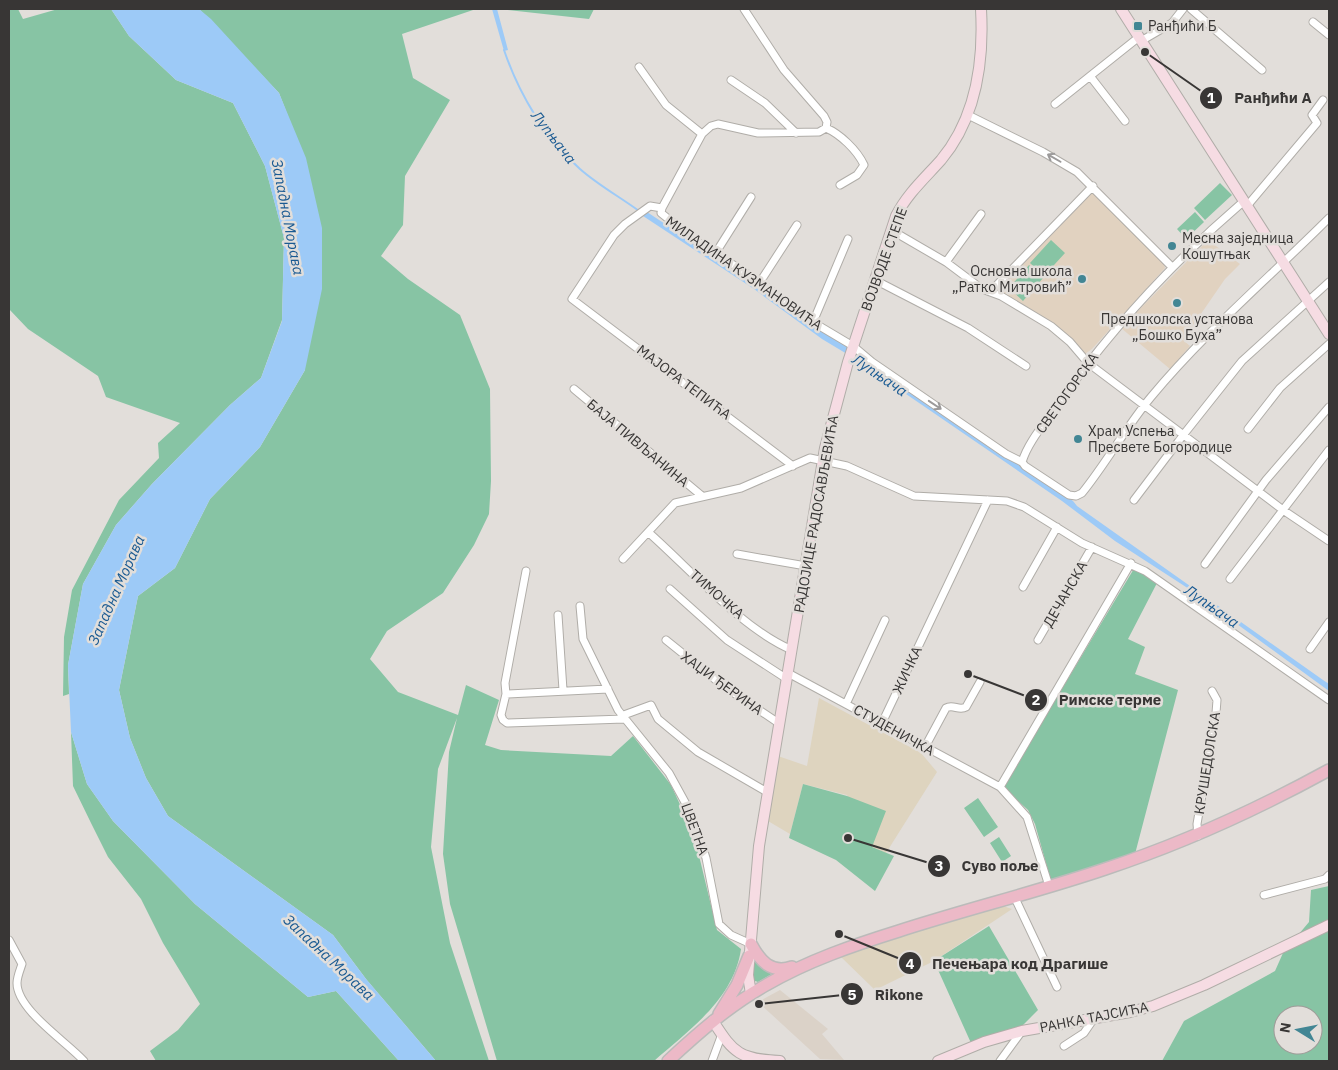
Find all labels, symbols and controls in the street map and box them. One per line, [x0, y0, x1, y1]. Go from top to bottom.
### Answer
place label: Ранђићи Б [1148, 17, 1217, 35]
marker: Ранђићи Б [1132, 20, 1144, 32]
callout: Ранђићи А [1199, 83, 1321, 113]
text: 1 [1206, 88, 1216, 107]
text: Ранђићи А [1234, 88, 1312, 107]
water label: Лупњача [527, 106, 581, 168]
one-way arrow [1047, 152, 1061, 162]
water label: Западна Морава [267, 157, 309, 277]
street label: ВОЈВОДЕ СТЕПЕ [857, 205, 911, 313]
street label: МИЛАДИНА КУЗМАНОВИЋА [662, 212, 826, 334]
place label: Месна заједница Кошутњак [1182, 229, 1294, 263]
marker: Месна заједница Кошутњак [1166, 240, 1178, 252]
place label: Основна школа „Ратко Митровић” [952, 262, 1073, 296]
marker: Основна школа „Ратко Митровић” [1076, 273, 1088, 285]
marker: Предшколска установа „Бошко Буха” [1171, 297, 1183, 309]
place label: Предшколска установа „Бошко Буха” [1101, 310, 1254, 344]
street label: МАЈОРА ТЕПИЋА [633, 341, 735, 423]
water label: Лупњача [848, 349, 911, 401]
street label: СВЕТОГОРСКА [1032, 349, 1102, 437]
street label: БАЈА ПИВЉАНИНА [583, 395, 693, 491]
one-way arrow [928, 400, 942, 410]
street label: РАДОЈИЦЕ РАДОСАВЉЕВИЋА [790, 414, 842, 614]
place label: Храм Успења Пресвете Богородице [1088, 422, 1233, 456]
marker: Храм Успења Пресвете Богородице [1072, 433, 1084, 445]
water label: Западна Морава [83, 532, 149, 648]
street label: ДЕЧАНСКА [1039, 558, 1091, 630]
street label: ТИМОЧКА [686, 565, 748, 623]
water label: Лупњача [1180, 580, 1243, 632]
street label: ЖИЧКА [888, 643, 926, 697]
street label: ХАЏИ ЂЕРИНА [677, 647, 767, 719]
callout: Римске терме [1023, 685, 1171, 715]
text: 2 [1031, 690, 1041, 709]
text: Римске терме [1059, 690, 1161, 709]
street label: СТУДЕНИЧКА [850, 700, 938, 760]
street label: КРУШЕДОЛСКА [1190, 710, 1224, 816]
street label: ЦВЕТНА [677, 800, 713, 858]
callout: Суво поље [927, 851, 1049, 881]
text: 3 [934, 856, 944, 875]
text: Суво поље [961, 856, 1039, 875]
water label: Западна Морава [279, 910, 379, 1004]
callout: Печењара код Драгише [897, 948, 1119, 978]
text: 4 [905, 954, 915, 973]
text: Печењара код Драгише [932, 954, 1108, 973]
callout: Rikone [840, 979, 933, 1009]
text: 5 [847, 985, 857, 1004]
text: Rikone [875, 985, 923, 1004]
street label: РАНКА ТАЈСИЋА [1038, 998, 1150, 1036]
north arrow [1273, 1005, 1323, 1055]
text: N [1275, 1021, 1295, 1034]

